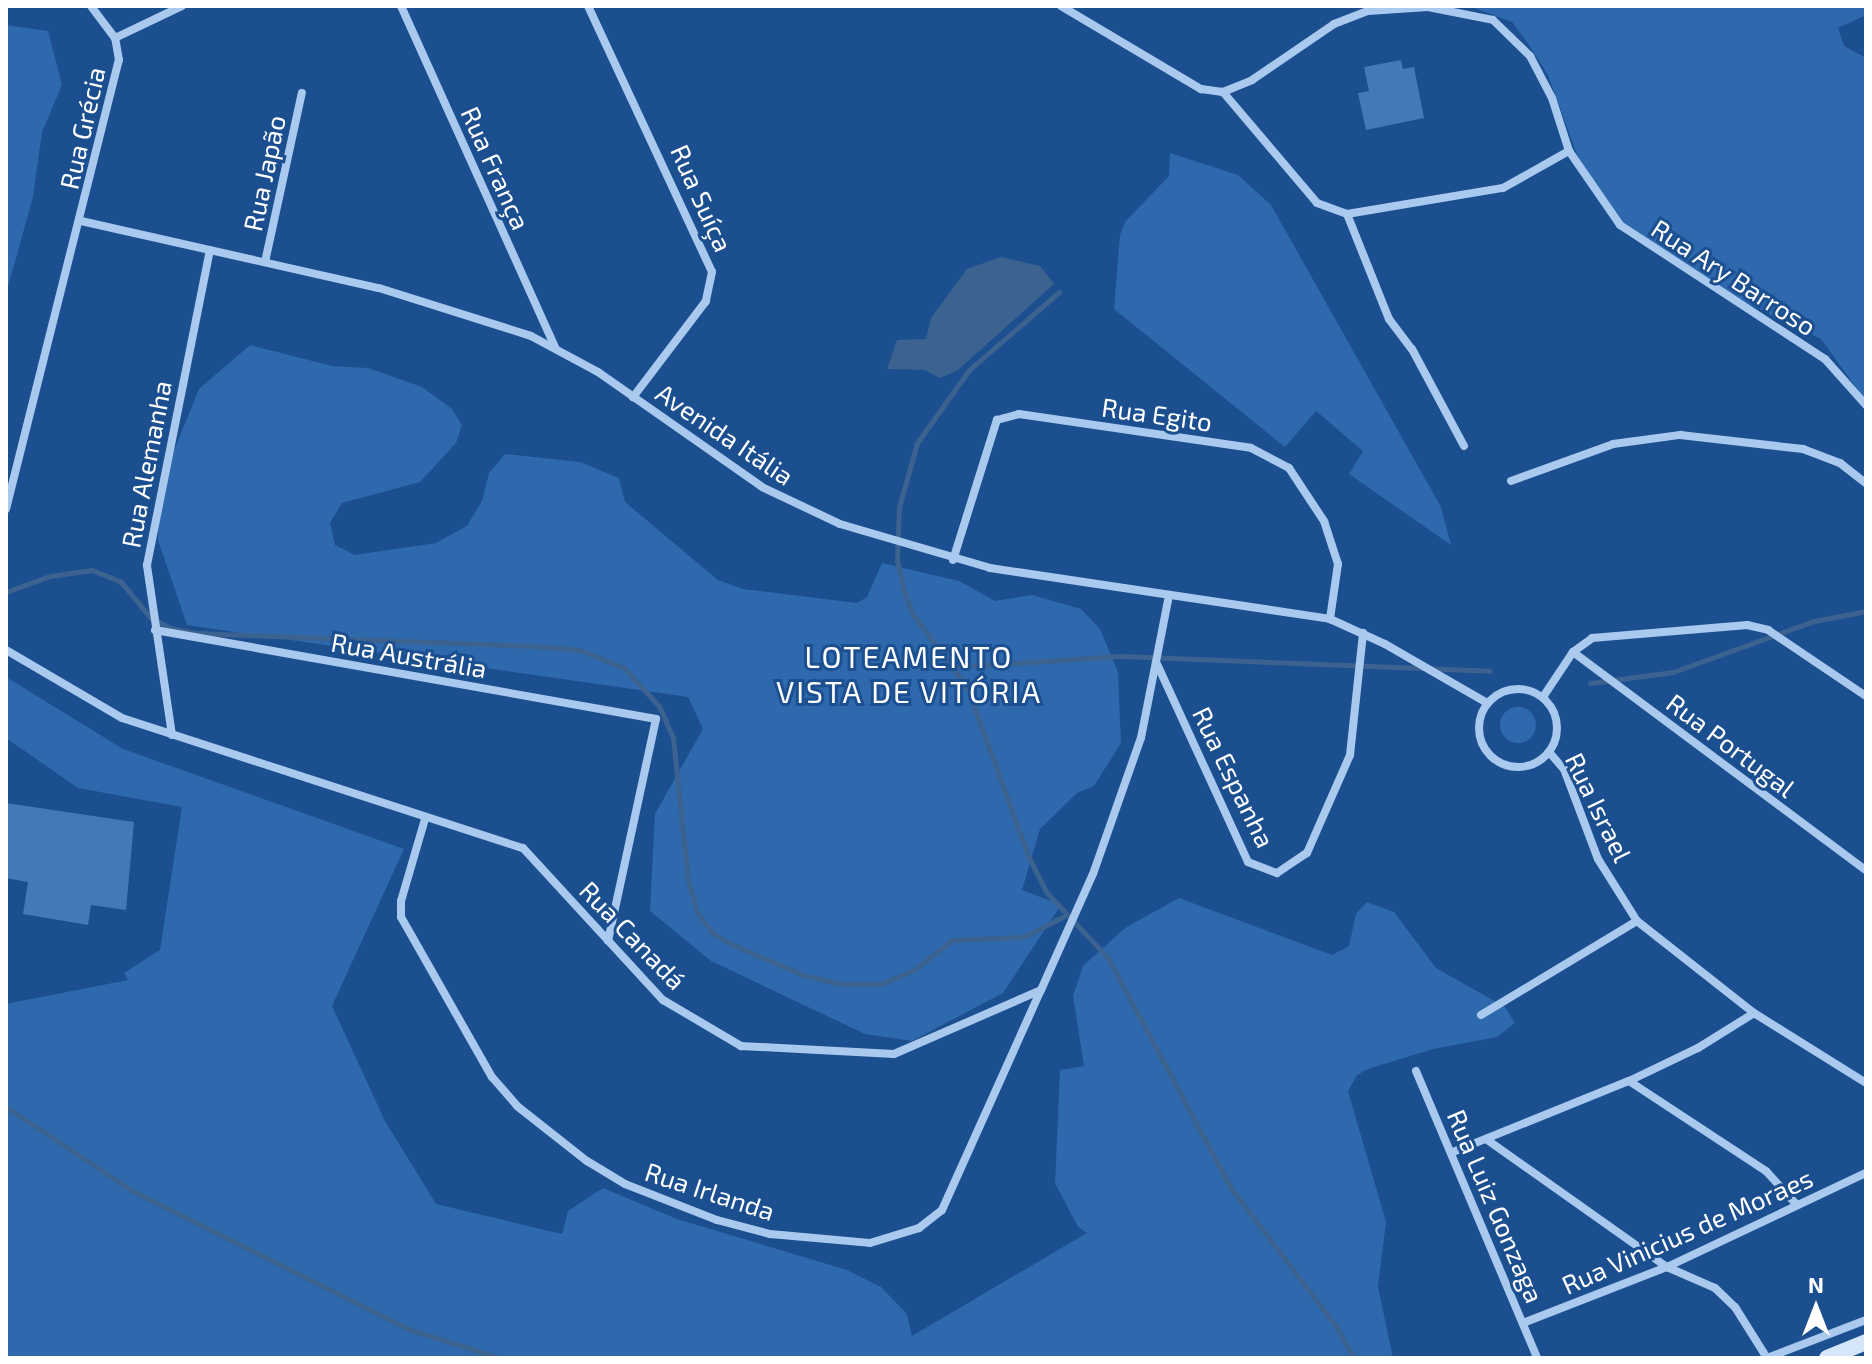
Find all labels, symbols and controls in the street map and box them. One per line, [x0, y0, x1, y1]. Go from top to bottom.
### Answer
street label: Rua Grécia [53, 64, 111, 192]
street label: Rua França [455, 102, 537, 234]
street label: Rua Japão [236, 112, 292, 234]
street label: Rua Suíça [665, 140, 739, 256]
street label: Rua Ary Barroso [1646, 212, 1822, 342]
street label: Rua Alemanha [114, 377, 178, 551]
street label: Avenida Itália [650, 377, 800, 491]
street label: Rua Egito [1100, 391, 1214, 437]
street label: Rua Austrália [328, 626, 490, 684]
district label: LOTEAMENTO VISTA DE VITÓRIA [775, 638, 1043, 708]
street label: Rua Portugal [1661, 687, 1801, 803]
street label: Rua Espanha [1187, 702, 1281, 852]
street label: Rua Israel [1559, 747, 1639, 867]
street label: Rua Canadá [574, 874, 692, 996]
street label: Rua Luiz Gonzaga [1441, 1105, 1551, 1307]
street label: Rua Irlanda [641, 1155, 779, 1227]
street label: Rua Vinicius de Moraes [1556, 1161, 1818, 1301]
north arrow [1776, 1268, 1856, 1348]
text: N [1808, 1271, 1824, 1297]

